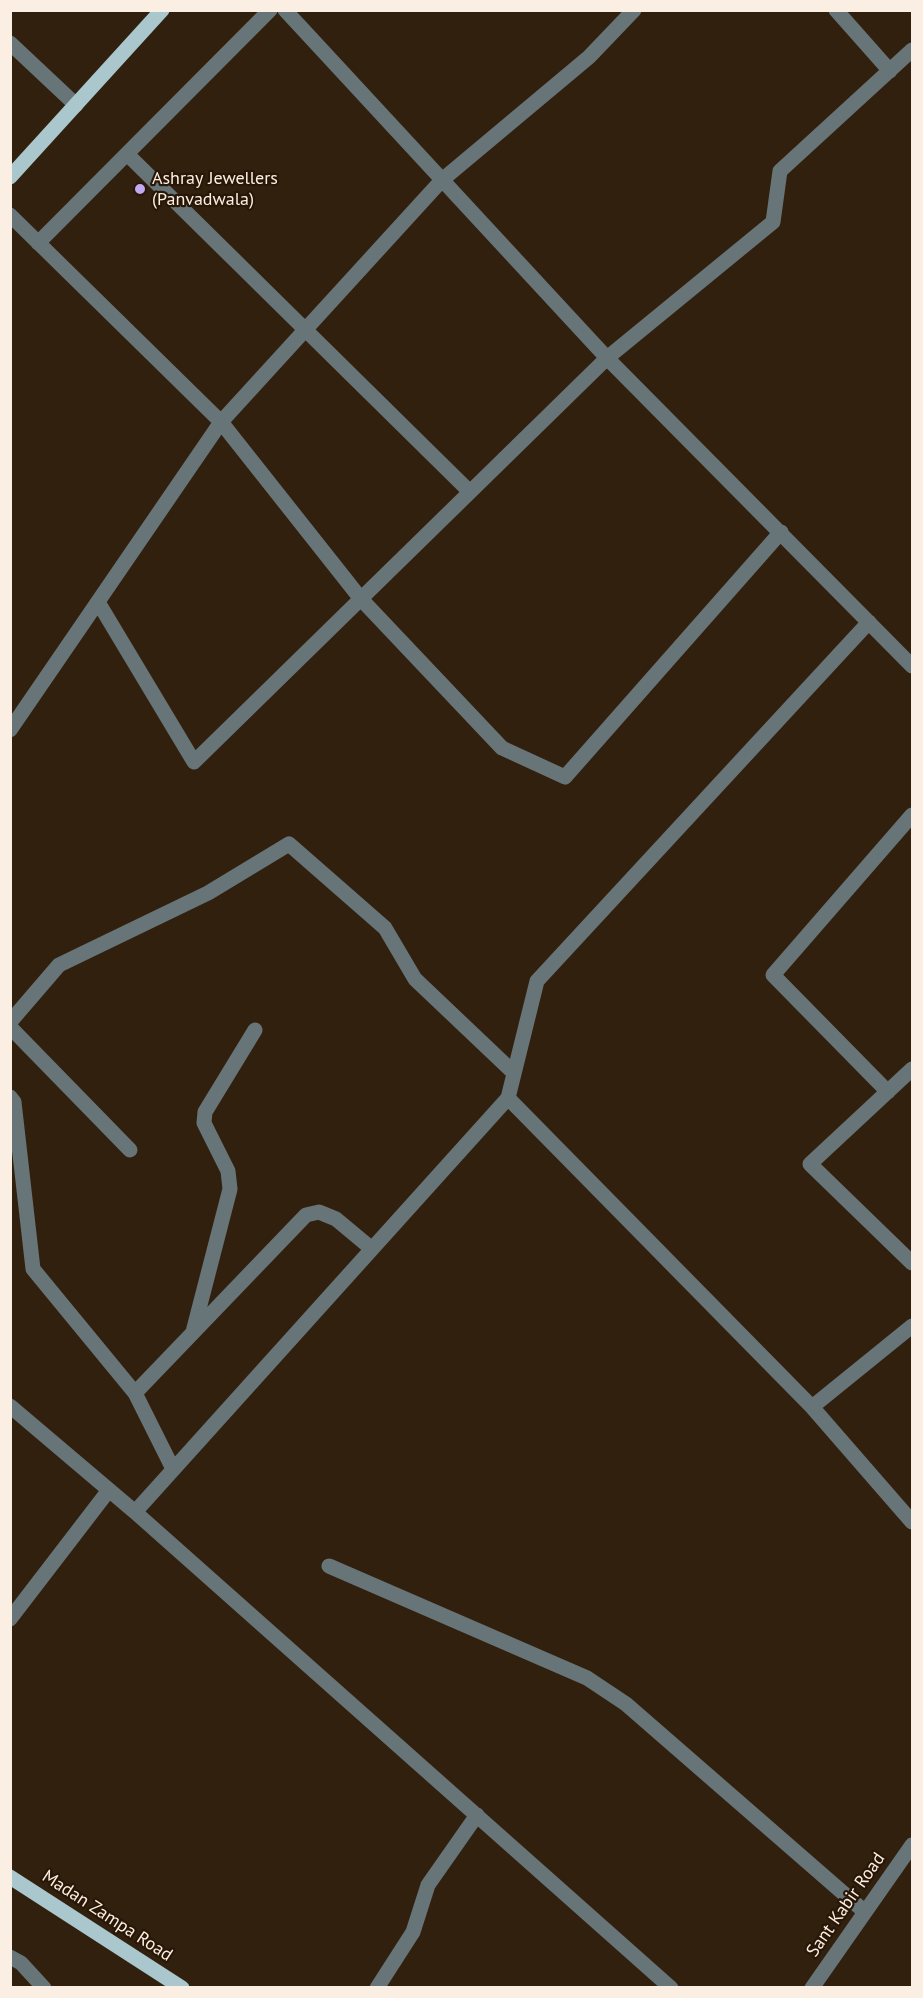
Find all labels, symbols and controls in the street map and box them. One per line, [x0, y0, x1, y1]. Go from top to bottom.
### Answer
place label: Ashray Jewellers (Panvadwala) [152, 168, 278, 210]
marker: Ashray Jewellers (Panvadwala) [133, 182, 147, 196]
street label: Sant Kabir Road [802, 1849, 890, 1961]
street label: Madan Zampa Road [38, 1866, 176, 1966]

